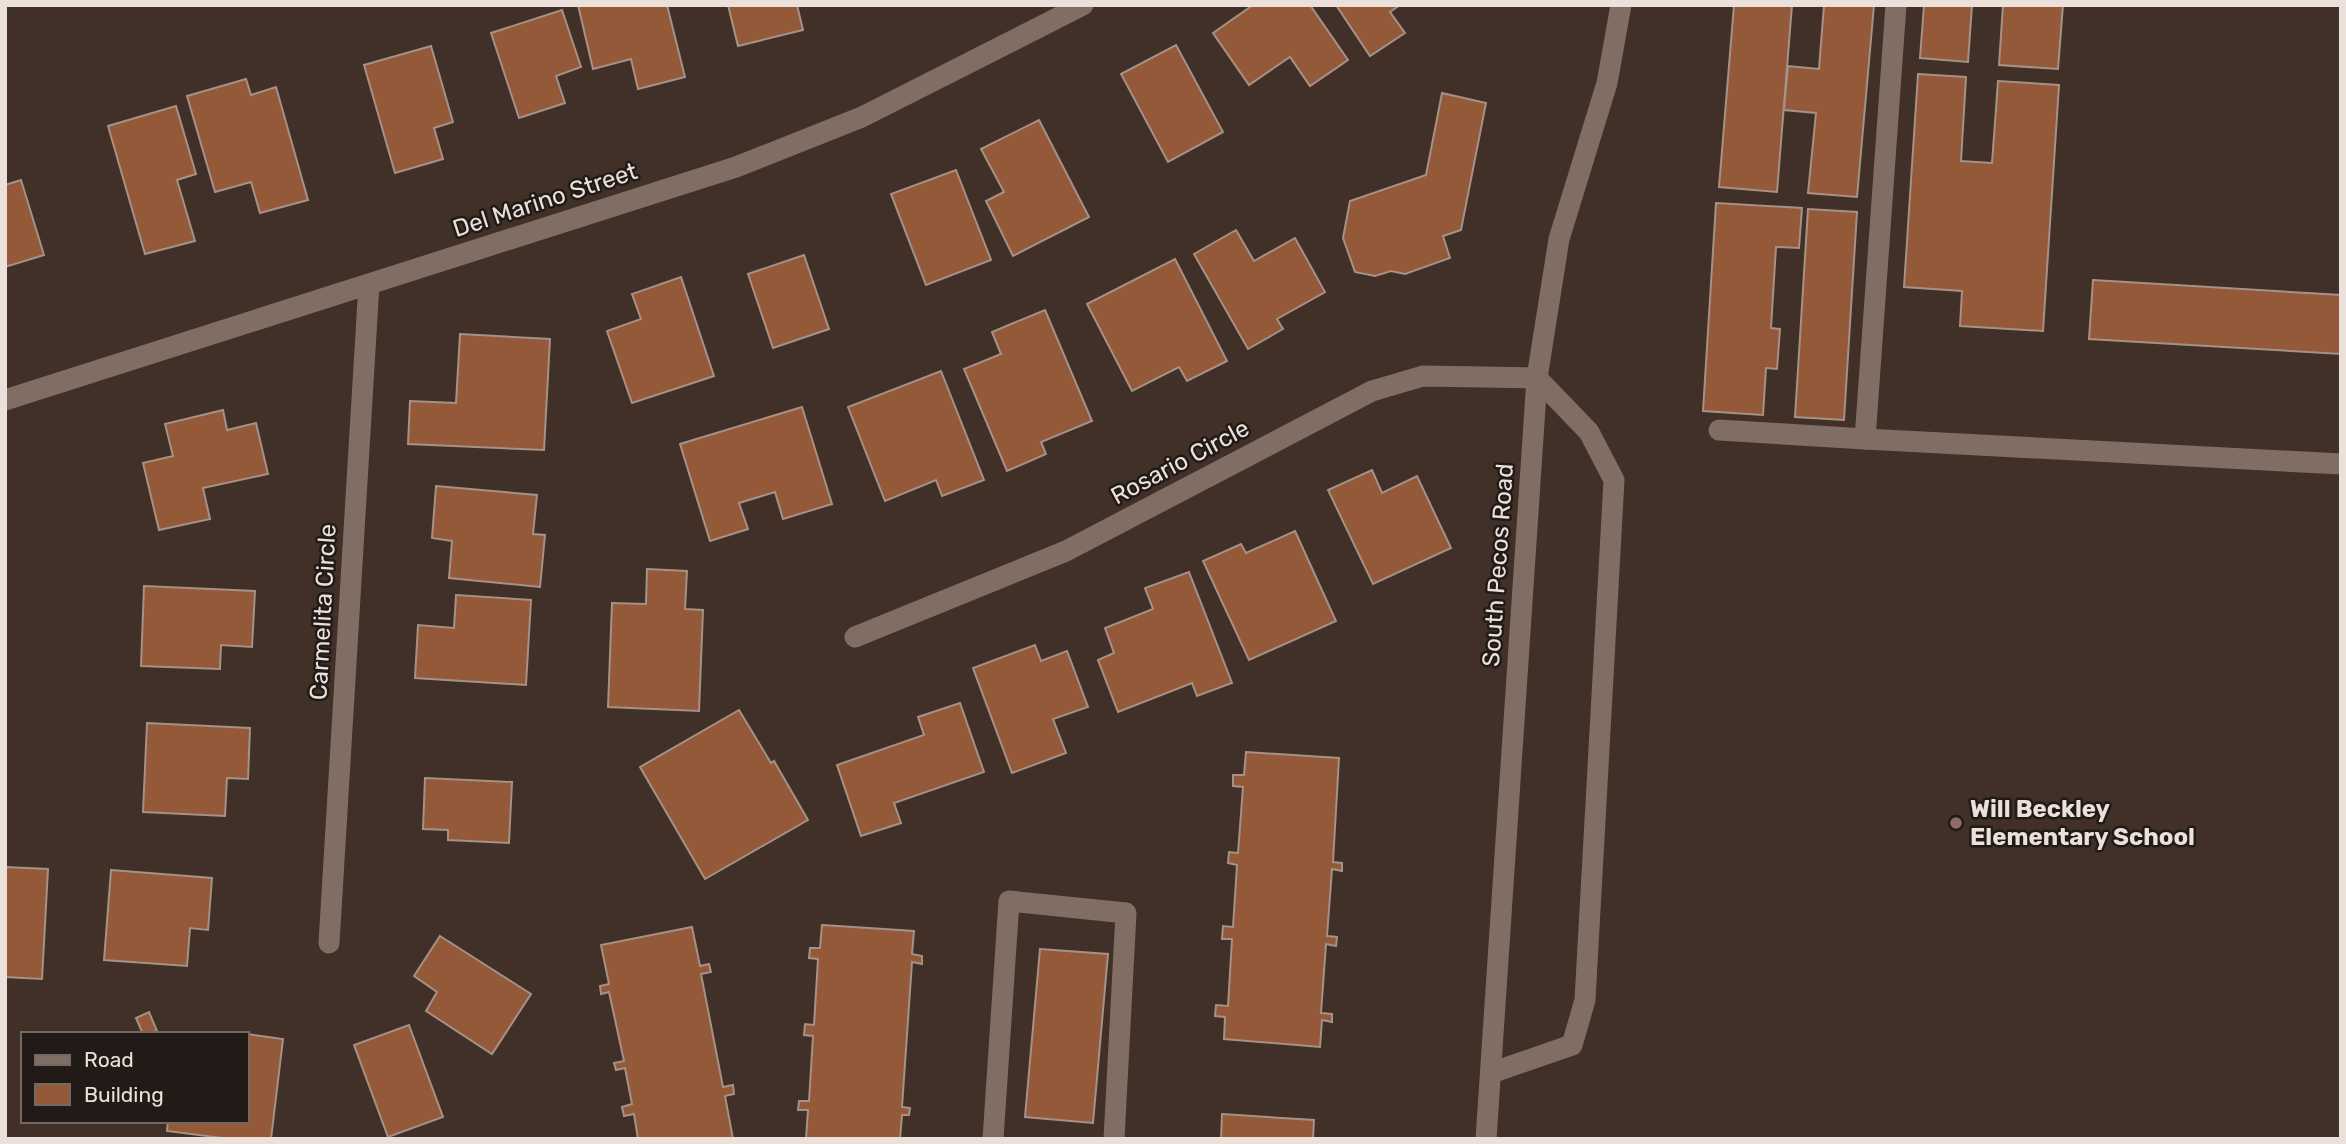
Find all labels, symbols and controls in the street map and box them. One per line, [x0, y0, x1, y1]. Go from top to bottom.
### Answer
street label: Del Marino Street [449, 157, 641, 243]
street label: Rosario Circle [1106, 414, 1254, 510]
street label: South Pecos Road [1477, 462, 1519, 668]
street label: Carmelita Circle [304, 523, 342, 701]
place label: Will Beckley Elementary School [1970, 795, 2195, 851]
marker: Will Beckley Elementary School [1948, 815, 1964, 831]
legend [21, 1032, 248, 1123]
text: Road [84, 1047, 134, 1072]
text: Building [84, 1082, 164, 1107]

